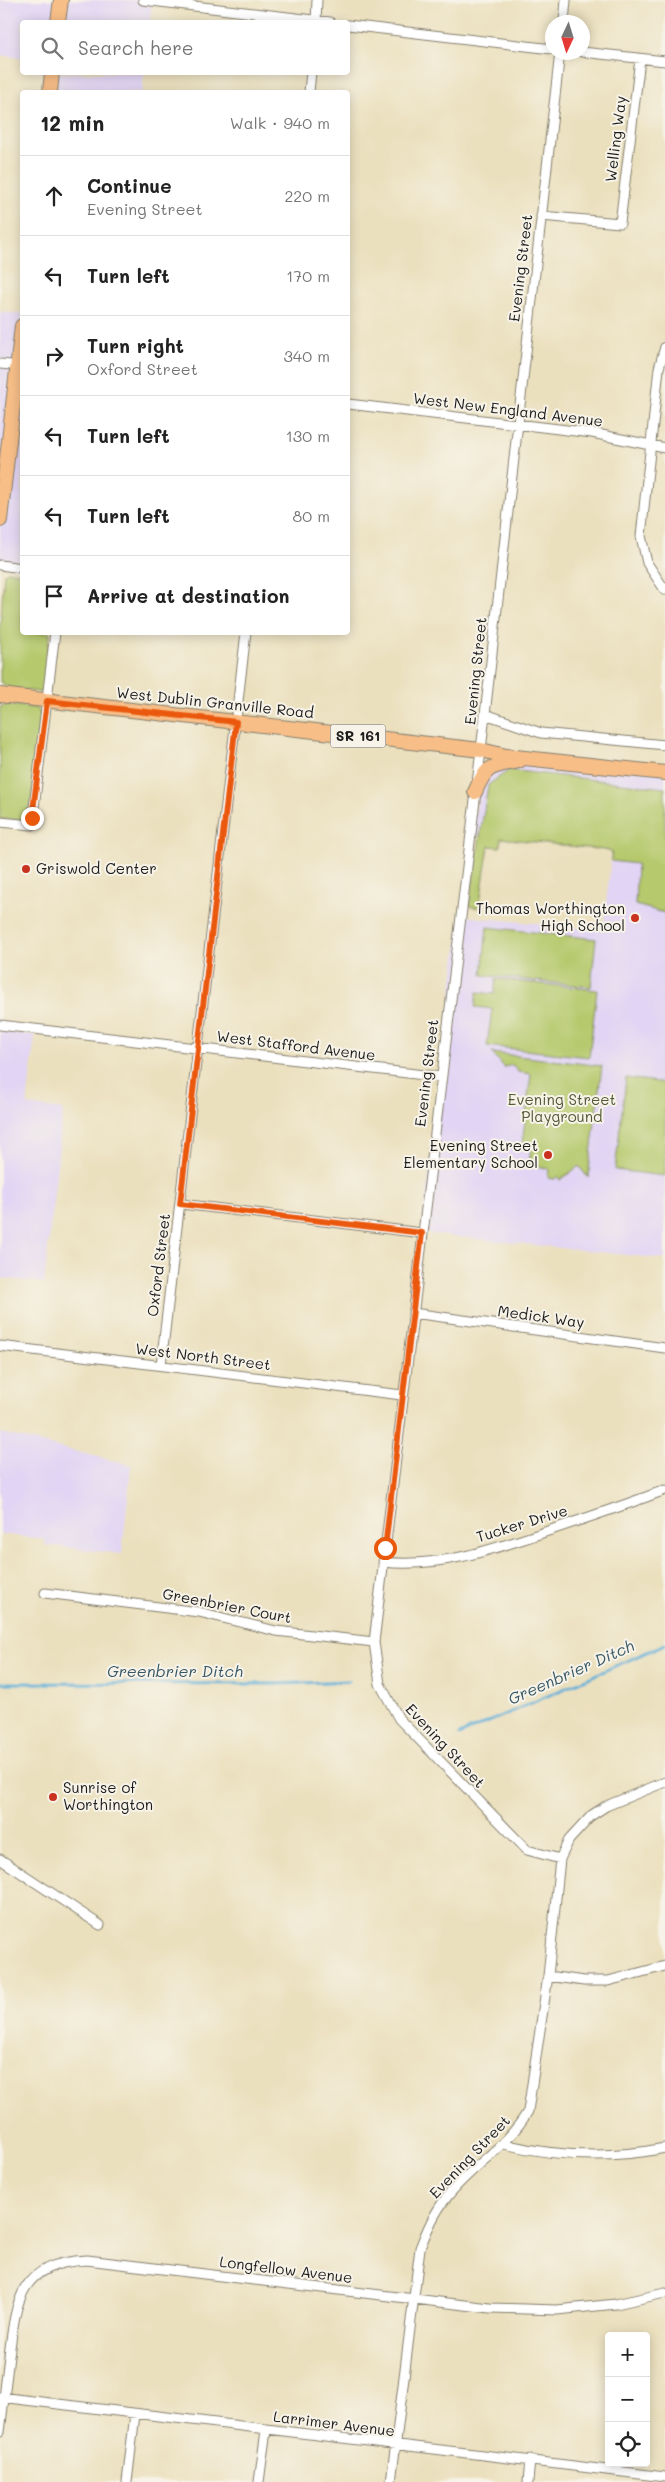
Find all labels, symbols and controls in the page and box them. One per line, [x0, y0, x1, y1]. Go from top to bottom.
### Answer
north arrow [545, 15, 590, 60]
search box [20, 20, 350, 75]
icon: search [38, 34, 66, 62]
text: Search here [78, 35, 194, 60]
street label: Welling Way [600, 94, 630, 183]
text: 12 min [40, 109, 104, 136]
text: Walk · 940 m [230, 112, 330, 133]
text: Continue [87, 173, 172, 198]
icon: ahead [40, 182, 68, 210]
text: 220 m [284, 185, 330, 206]
text: Evening Street [87, 198, 203, 219]
street label: Evening Street [503, 213, 537, 323]
icon: left [40, 262, 68, 290]
text: Turn left [87, 263, 170, 288]
text: 170 m [286, 265, 330, 286]
text: Turn right [87, 333, 184, 358]
icon: right [40, 342, 68, 370]
text: 340 m [283, 345, 330, 366]
text: Oxford Street [87, 358, 198, 379]
street label: West New England Avenue [412, 387, 604, 431]
icon: left [40, 422, 68, 450]
text: Turn left [87, 423, 170, 448]
text: 130 m [286, 425, 330, 446]
icon: left [40, 502, 68, 530]
text: Turn left [87, 503, 170, 528]
text: 80 m [293, 505, 330, 526]
icon: arrive [40, 582, 68, 610]
text: Arrive at destination [87, 583, 290, 608]
street label: Evening Street [459, 616, 491, 726]
street label: West Dublin Granville Road [115, 682, 315, 722]
road number: SR 161 [330, 724, 386, 748]
route end [21, 807, 44, 830]
place label: Griswold Center [36, 858, 157, 878]
marker: Griswold Center [20, 863, 32, 875]
place label: Thomas Worthington High School [476, 898, 625, 935]
marker: Thomas Worthington High School [629, 912, 641, 924]
street label: Evening Street [409, 1018, 443, 1128]
street label: West Stafford Avenue [216, 1025, 377, 1065]
park label: Evening Street Playground [508, 1089, 616, 1126]
place label: Evening Street Elementary School [403, 1135, 538, 1172]
marker: Evening Street Elementary School [542, 1149, 554, 1161]
street label: Oxford Street [142, 1212, 174, 1318]
street label: Medick Way [497, 1300, 586, 1332]
street label: West North Street [134, 1338, 272, 1374]
street label: Tucker Drive [474, 1500, 570, 1546]
route start [374, 1537, 397, 1560]
street label: Greenbrier Court [161, 1583, 293, 1627]
water label: Greenbrier Ditch [504, 1634, 637, 1709]
water label: Greenbrier Ditch [107, 1660, 243, 1681]
street label: Evening Street [401, 1699, 490, 1792]
place label: Sunrise of Worthington [63, 1777, 153, 1814]
marker: Sunrise of Worthington [47, 1791, 59, 1803]
street label: Evening Street [424, 2110, 514, 2202]
street label: Longfellow Avenue [219, 2251, 354, 2287]
map controls [605, 2332, 650, 2467]
button: + [605, 2332, 650, 2377]
button: − [605, 2377, 650, 2422]
street label: Larrimer Avenue [272, 2406, 396, 2440]
button: locate [605, 2422, 650, 2467]

